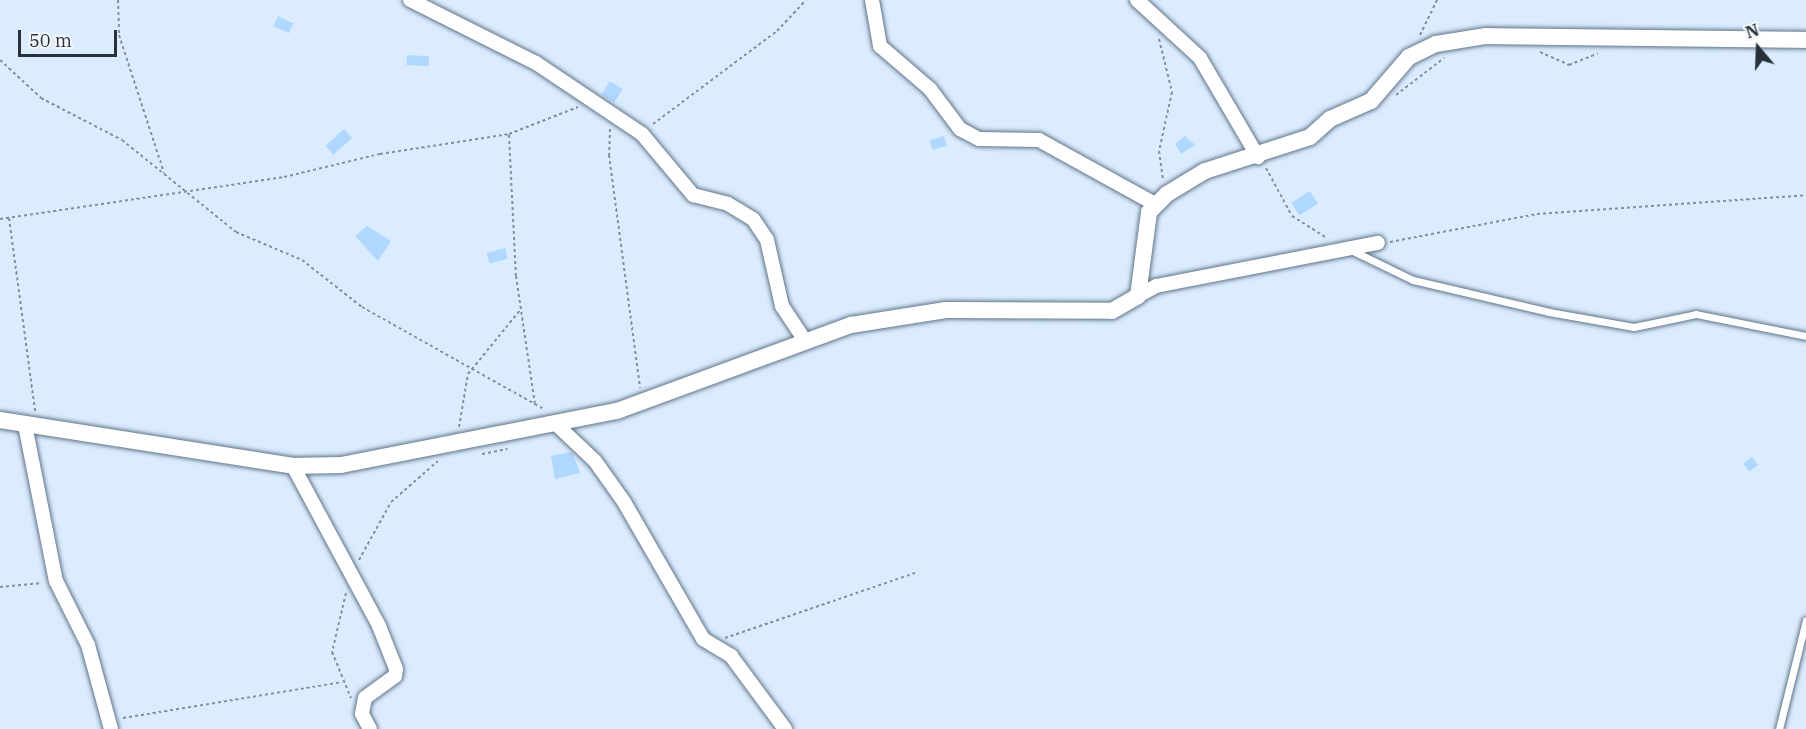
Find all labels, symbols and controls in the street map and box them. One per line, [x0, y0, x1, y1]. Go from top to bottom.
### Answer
scale bar [21, 18, 120, 56]
north arrow [1728, 18, 1788, 78]
text: N [1743, 19, 1761, 42]
text: 50 m [29, 29, 72, 52]

